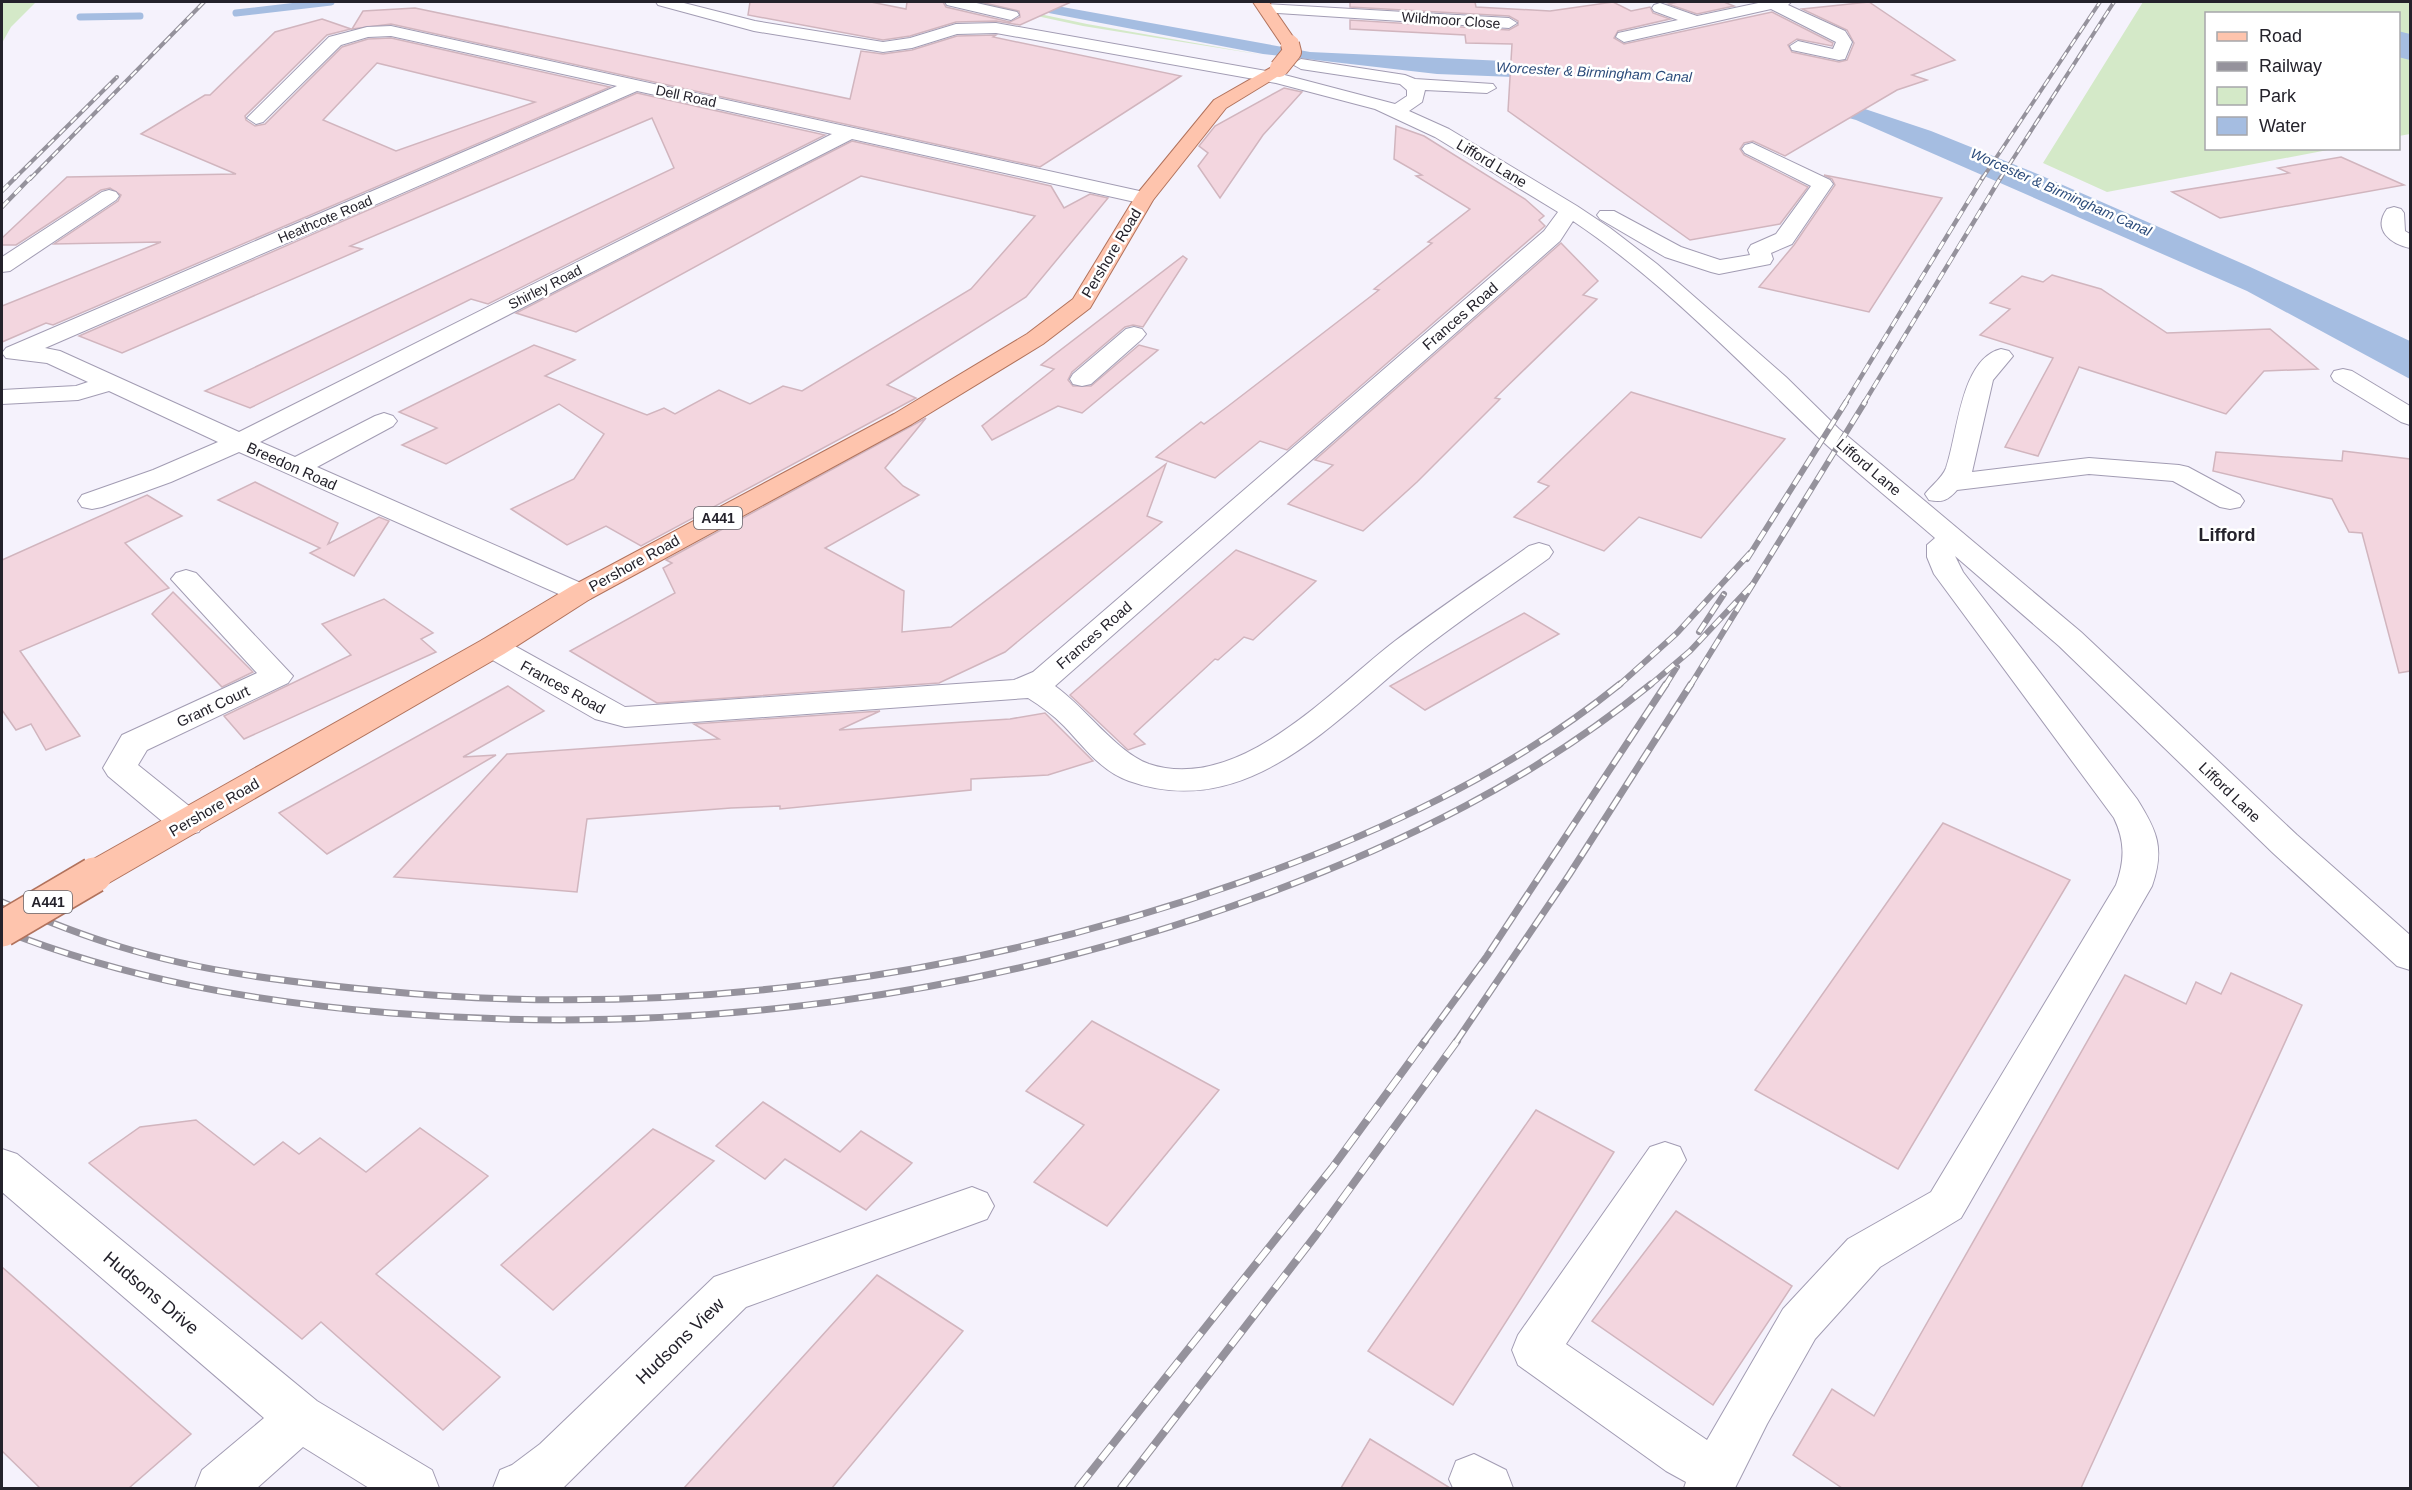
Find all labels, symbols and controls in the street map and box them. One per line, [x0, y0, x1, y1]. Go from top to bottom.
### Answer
street label: Wildmoor Close [1401, 9, 1501, 31]
legend [2205, 12, 2400, 150]
text: Road [2259, 26, 2302, 46]
text: Railway [2259, 56, 2322, 76]
water label: Worcester & Birmingham Canal [1496, 59, 1693, 85]
street label: Dell Road [654, 82, 718, 110]
text: Park [2259, 86, 2297, 106]
text: Water [2259, 116, 2306, 136]
street label: Lifford Lane [1454, 135, 1530, 191]
water label: Worcester & Birmingham Canal [1968, 145, 2155, 240]
street label: Heathcote Road [275, 192, 375, 246]
street label: Pershore Road [1078, 205, 1144, 301]
street label: Shirley Road [506, 262, 584, 312]
street label: Frances Road [1419, 279, 1501, 353]
street label: Lifford Lane [1833, 435, 1905, 499]
street label: Breedon Road [244, 439, 340, 493]
road number: A441 [694, 507, 742, 529]
district label: Lifford [2199, 525, 2255, 545]
street label: Pershore Road [586, 531, 682, 595]
street label: Frances Road [1053, 598, 1135, 672]
street label: Frances Road [518, 657, 608, 717]
street label: Grant Court [174, 681, 253, 730]
street label: Lifford Lane [2196, 758, 2264, 826]
street label: Pershore Road [166, 774, 262, 840]
road number: A441 [24, 891, 72, 913]
street label: Hudsons Drive [99, 1247, 203, 1339]
street label: Hudsons View [632, 1293, 729, 1388]

